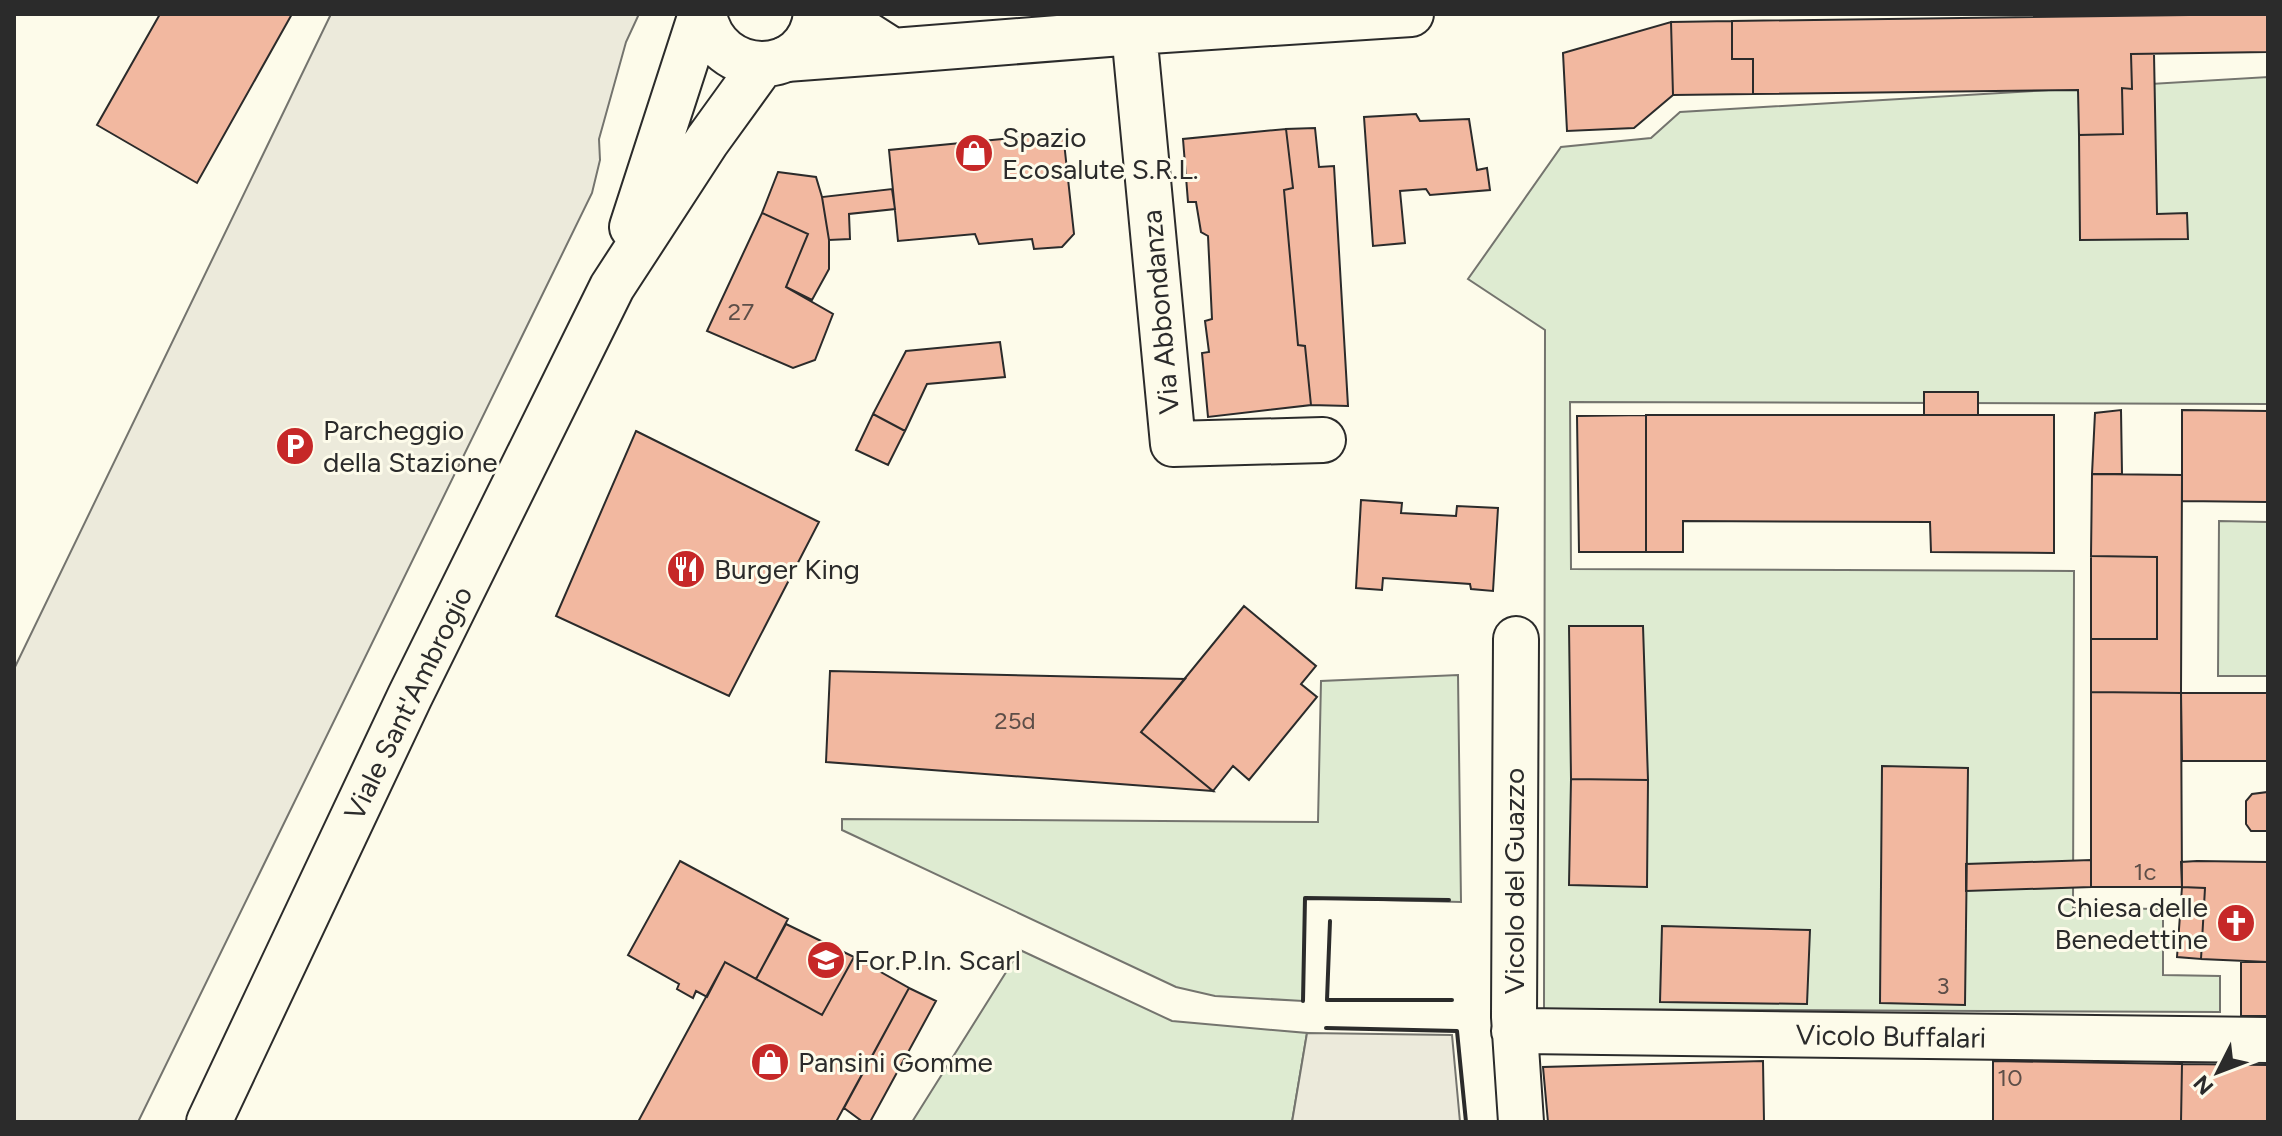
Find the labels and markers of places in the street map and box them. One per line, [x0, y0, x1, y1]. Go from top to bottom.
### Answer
place label: Spazio Ecosalute S.R.L. [1002, 120, 1199, 186]
shop icon: Spazio Ecosalute S.R.L. [953, 132, 995, 174]
place label: Parcheggio della Stazione [323, 413, 498, 479]
parking icon: Parcheggio della Stazione [274, 425, 316, 467]
restaurant icon: Burger King [665, 548, 707, 590]
place label: Burger King [714, 552, 860, 586]
place label: Chiesa delle Benedettine [2054, 890, 2208, 956]
church icon: Chiesa delle Benedettine [2215, 902, 2257, 944]
school or university icon: For.P.In. Scarl [805, 939, 847, 981]
place label: For.P.In. Scarl [854, 943, 1021, 977]
shop icon: Pansini Gomme [749, 1041, 791, 1083]
place label: Pansini Gomme [798, 1045, 993, 1079]

